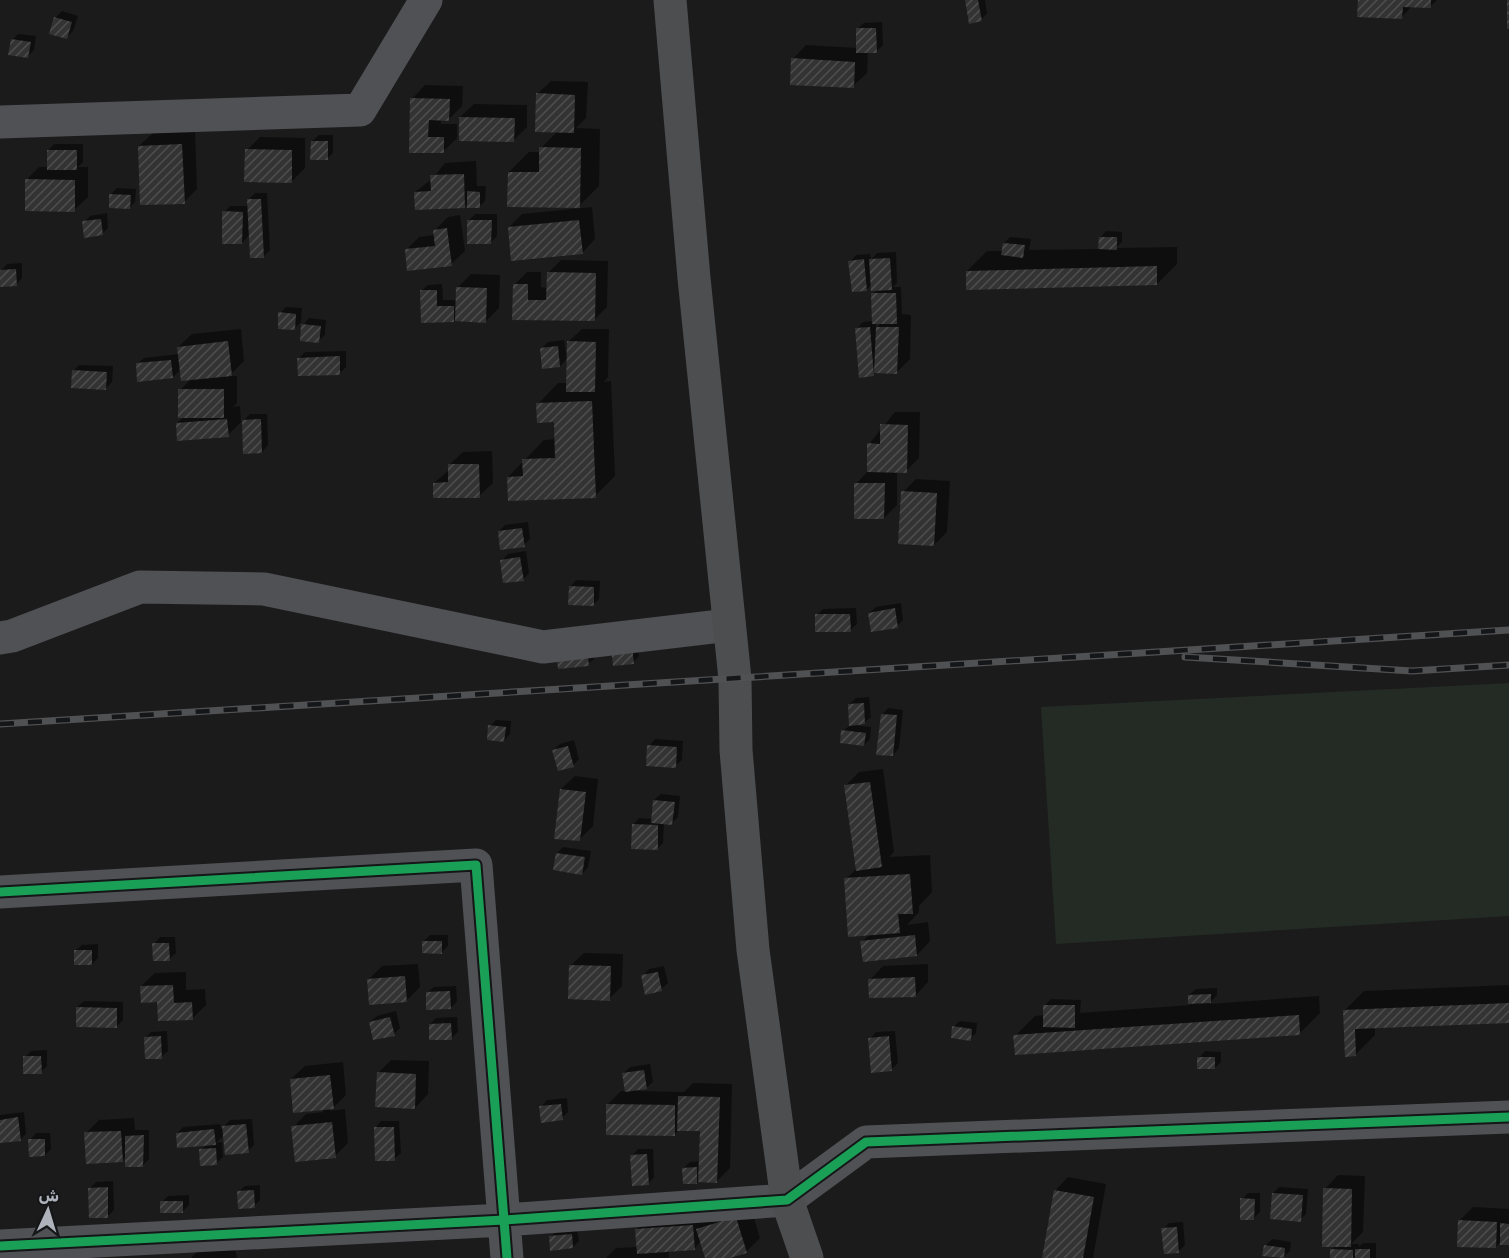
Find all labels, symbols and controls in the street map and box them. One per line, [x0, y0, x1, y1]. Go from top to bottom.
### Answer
north arrow [18, 1180, 78, 1240]
text: ش [38, 1185, 60, 1206]

